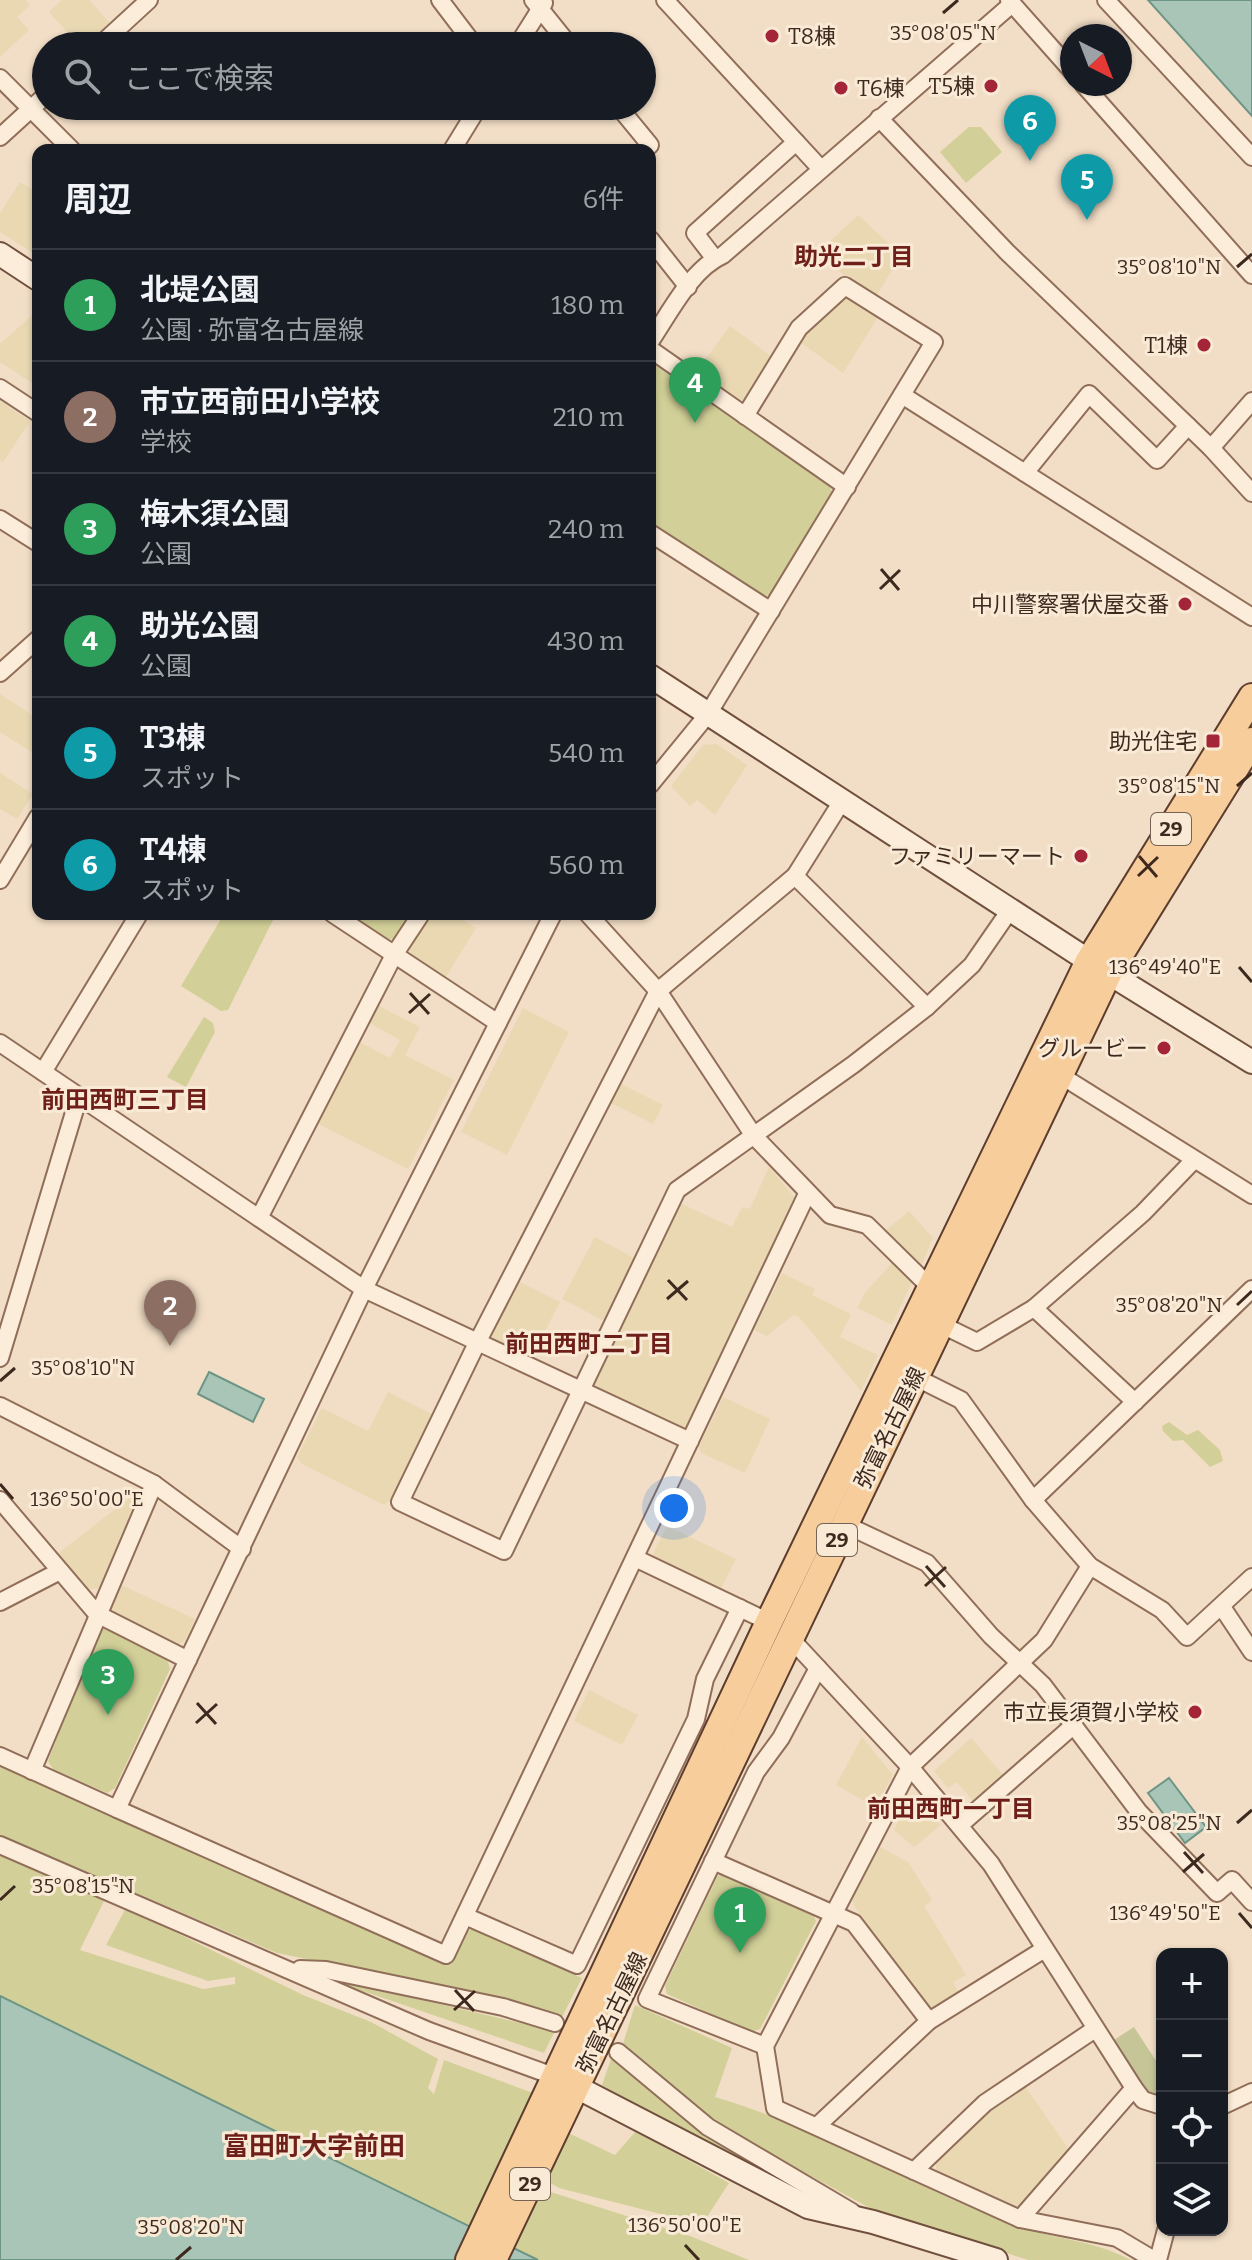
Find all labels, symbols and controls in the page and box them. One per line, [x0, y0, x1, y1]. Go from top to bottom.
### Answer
text: 35°08'05"N [890, 21, 996, 45]
place label: T8棟 [788, 23, 836, 50]
north arrow [1060, 24, 1132, 96]
marker: T8棟 [763, 27, 781, 45]
search box [32, 32, 656, 120]
icon: search [60, 54, 104, 98]
text: ここで検索 [124, 61, 274, 97]
place label: T5棟 [928, 73, 975, 100]
place label: T6棟 [857, 75, 905, 102]
marker: T5棟 [982, 77, 1000, 95]
marker: T6棟 [832, 79, 850, 97]
pin: 6 [1004, 95, 1056, 161]
pin: 5 [1061, 154, 1113, 220]
text: 周辺 [64, 179, 132, 220]
text: 6件 [583, 184, 624, 215]
district label: 助光二丁目 [794, 243, 914, 271]
text: 35°08'10"N [1117, 255, 1221, 279]
text: 北堤公園 [140, 272, 260, 308]
text: 1 [84, 290, 96, 321]
text: 180 m [551, 290, 624, 321]
text: 公園 · 弥富名古屋線 [140, 315, 364, 346]
place label: T1棟 [1144, 332, 1188, 359]
marker: T1棟 [1195, 336, 1213, 354]
pin: 4 [669, 357, 721, 423]
text: 市立西前田小学校 [140, 384, 380, 420]
text: 2 [83, 402, 97, 433]
text: 210 m [553, 402, 624, 433]
text: 学校 [140, 427, 192, 458]
text: 梅木須公園 [140, 496, 290, 532]
text: 3 [83, 514, 97, 545]
text: 240 m [548, 514, 624, 545]
text: 公園 [140, 539, 192, 570]
place label: 中川警察署伏屋交番 [971, 591, 1169, 618]
marker: 中川警察署伏屋交番 [1176, 595, 1194, 613]
text: 助光公園 [140, 608, 260, 644]
text: 4 [82, 626, 98, 657]
text: 430 m [547, 626, 624, 657]
text: 公園 [140, 651, 192, 682]
text: T3棟 [140, 720, 206, 756]
place label: 助光住宅 [1109, 728, 1197, 755]
marker: 助光住宅 [1204, 732, 1222, 750]
text: 5 [83, 738, 97, 769]
text: 540 m [548, 738, 624, 769]
text: スポット [140, 763, 244, 794]
text: 35°08'15"N [1118, 774, 1220, 798]
road number: 29 [1151, 813, 1191, 845]
text: T4棟 [140, 832, 207, 868]
place label: ファミリーマート [889, 843, 1065, 870]
marker: ファミリーマート [1072, 847, 1090, 865]
text: 6 [82, 850, 98, 881]
text: 560 m [548, 850, 624, 881]
text: スポット [140, 875, 244, 906]
text: 136°49'40"E [1109, 955, 1221, 979]
place label: グルービー [1038, 1035, 1148, 1062]
marker: グルービー [1155, 1039, 1173, 1057]
district label: 前田西町三丁目 [41, 1086, 209, 1114]
pin: 2 [144, 1280, 196, 1346]
text: 35°08'20"N [1116, 1293, 1223, 1317]
district label: 前田西町二丁目 [505, 1330, 673, 1358]
text: 35°08'10"N [31, 1356, 135, 1380]
street label: 弥富名古屋線 [849, 1363, 931, 1493]
text: 136°50'00"E [30, 1487, 144, 1511]
your location [654, 1488, 694, 1528]
road number: 29 [817, 1524, 857, 1556]
pin: 3 [82, 1649, 134, 1715]
place label: 市立長須賀小学校 [1003, 1699, 1179, 1726]
marker: 市立長須賀小学校 [1186, 1703, 1204, 1721]
district label: 前田西町一丁目 [867, 1795, 1035, 1823]
text: 35°08'25"N [1117, 1811, 1222, 1835]
text: 35°08'15"N [32, 1874, 134, 1898]
pin: 1 [714, 1887, 766, 1953]
text: 136°49'50"E [1109, 1901, 1221, 1925]
street label: 弥富名古屋線 [571, 1948, 653, 2078]
map controls [1156, 1948, 1228, 2236]
button: + [1156, 1948, 1228, 2020]
button: − [1156, 2020, 1228, 2092]
button: locate [1156, 2092, 1228, 2164]
district label: 富田町大字前田 [223, 2131, 405, 2162]
button: layers [1156, 2164, 1228, 2236]
road number: 29 [510, 2168, 550, 2200]
text: 136°50'00"E [628, 2213, 742, 2237]
text: 35°08'20"N [138, 2215, 245, 2239]

